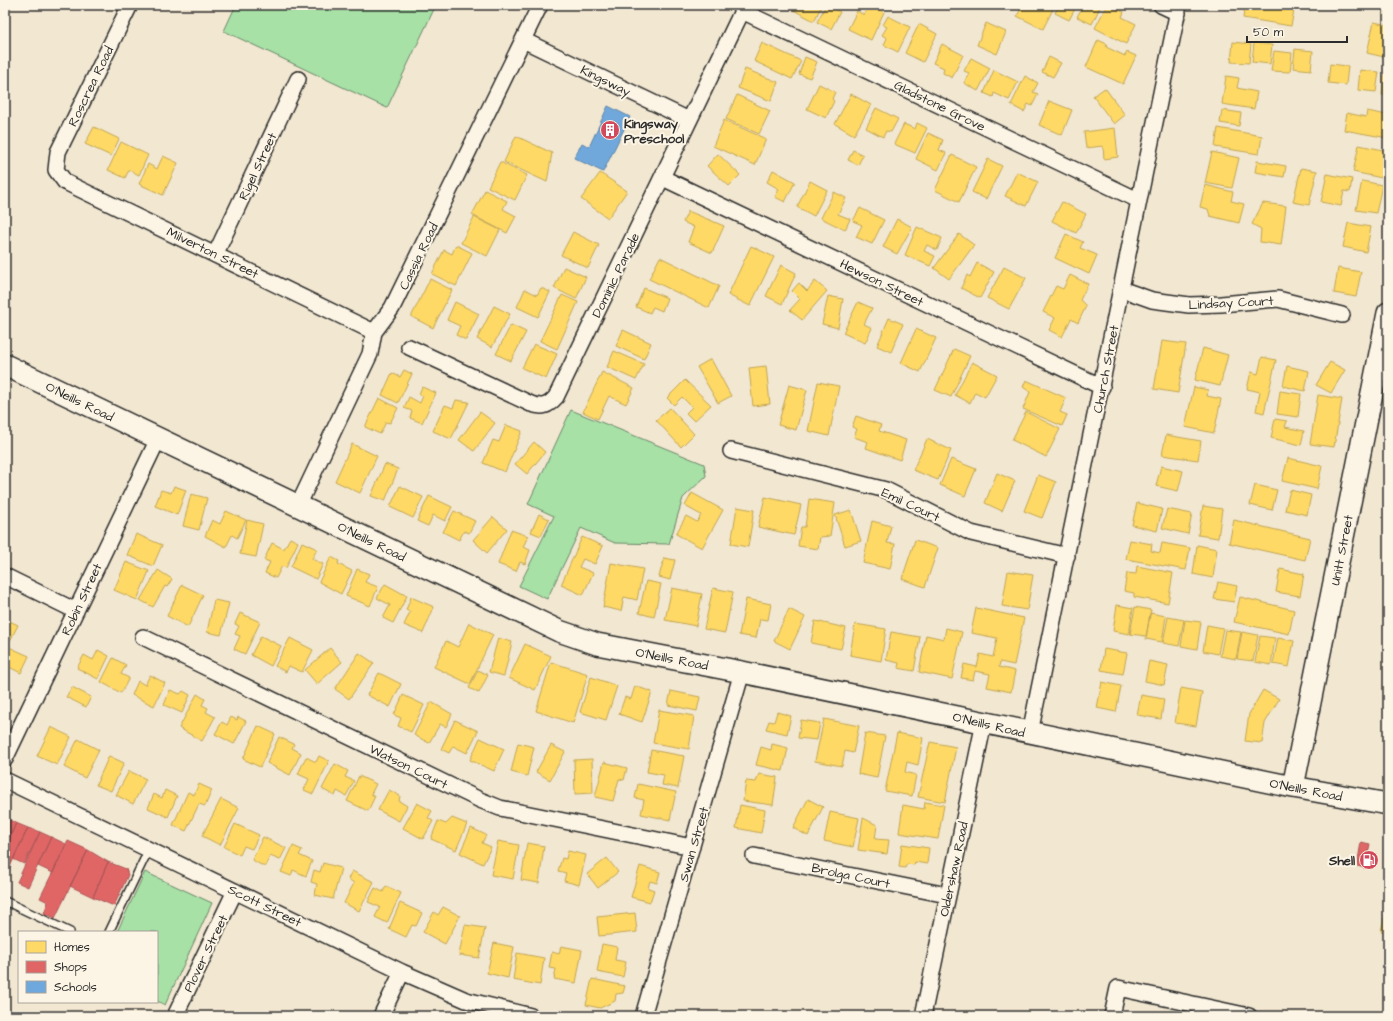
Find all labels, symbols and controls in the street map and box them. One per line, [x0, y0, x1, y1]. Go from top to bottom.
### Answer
scale bar [1247, 18, 1347, 44]
text: 50 m [1253, 24, 1284, 41]
street label: Roscrea Road [64, 43, 118, 130]
street label: Kingsway [577, 61, 634, 102]
street label: Gladstone Grove [891, 76, 988, 136]
place label: Kingsway Preschool [624, 115, 684, 148]
building icon: Kingsway Preschool [599, 119, 621, 141]
street label: Rigel Street [234, 129, 283, 203]
street label: Cassia Road [395, 220, 443, 293]
street label: Milverton Street [164, 223, 262, 283]
street label: Dominic Parade [588, 230, 644, 321]
street label: Hewson Street [837, 255, 927, 311]
street label: Lindsay Court [1188, 292, 1275, 315]
street label: Church Street [1089, 323, 1123, 415]
street label: O'Neills Road [43, 378, 117, 426]
street label: Emil Court [878, 484, 943, 527]
street label: Unitt Street [1326, 513, 1358, 587]
street label: O'Neills Road [335, 518, 409, 566]
street label: Robin Street [57, 560, 107, 638]
street label: O'Neills Road [634, 643, 710, 675]
street label: O'Neills Road [951, 708, 1027, 742]
street label: Watson Court [366, 740, 451, 794]
street label: O'Neills Road [1268, 774, 1344, 806]
street label: Swan Street [675, 804, 713, 884]
street label: Oldershaw Road [935, 820, 973, 918]
fuel station icon: Shell [1358, 849, 1380, 871]
place label: Shell [1328, 852, 1355, 870]
street label: Brolga Court [810, 859, 892, 894]
street label: Scott Street [225, 880, 305, 932]
street label: Plover Street [179, 911, 233, 995]
legend [18, 931, 158, 1003]
text: Homes [54, 939, 90, 956]
text: Shops [54, 959, 87, 976]
text: Schools [54, 979, 97, 996]

